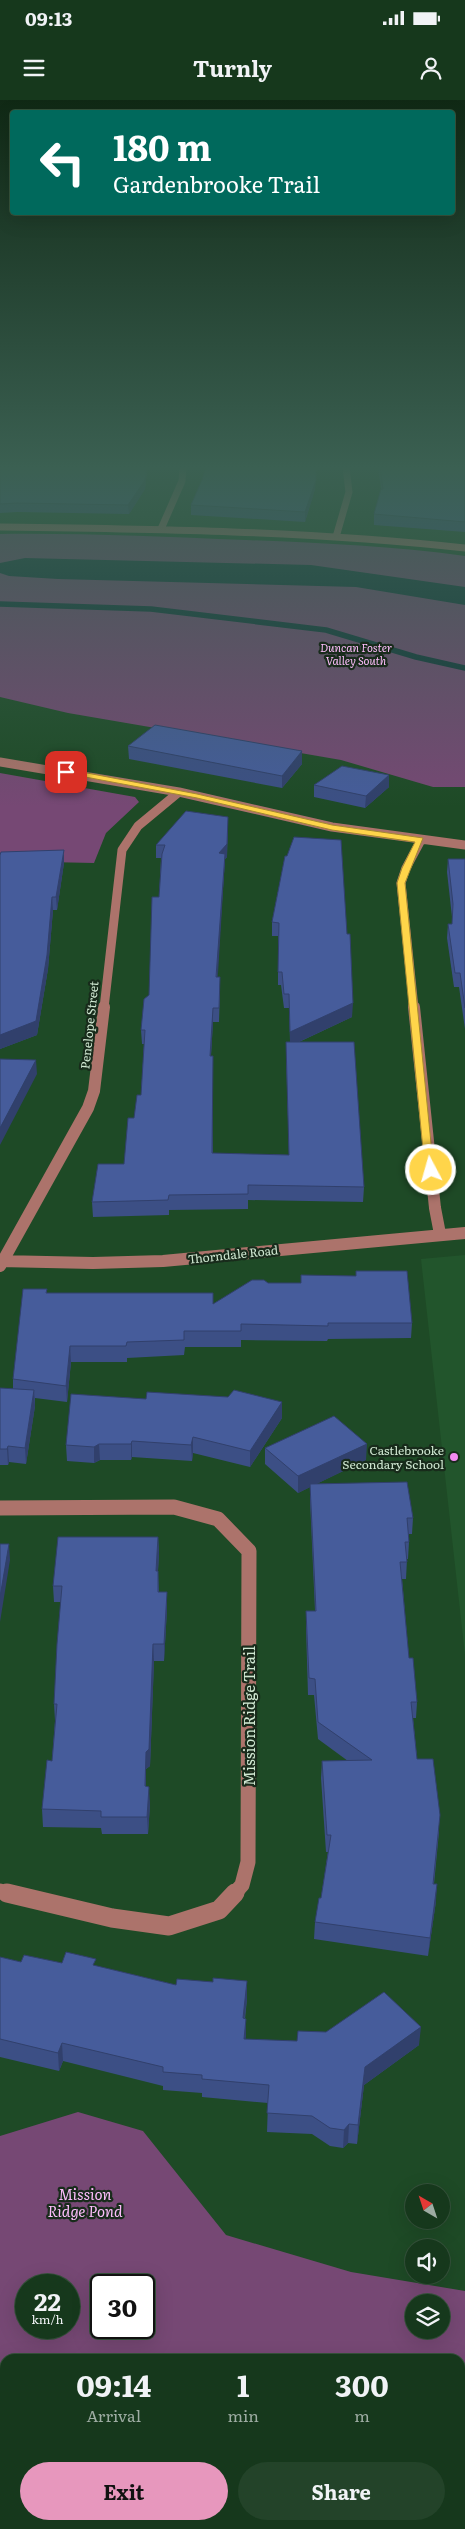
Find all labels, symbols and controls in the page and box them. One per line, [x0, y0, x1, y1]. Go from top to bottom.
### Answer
text: 09:13 [25, 4, 72, 32]
text: Turnly [193, 51, 272, 84]
icon: menu [20, 54, 48, 82]
icon: person [417, 54, 445, 82]
text: 180 m [113, 120, 212, 172]
icon: left [30, 130, 95, 195]
text: Gardenbrooke Trail [113, 167, 320, 200]
park label: Duncan Foster Valley South [320, 639, 392, 668]
pin [45, 751, 87, 793]
icon: arrive [52, 758, 80, 786]
street label: Penelope Street [75, 980, 103, 1070]
position arrow [404, 1143, 456, 1195]
street label: Thorndale Road [187, 1240, 280, 1268]
place label: Castlebrooke Secondary School [342, 1441, 444, 1473]
marker: Castlebrooke Secondary School [448, 1451, 460, 1463]
street label: Mission Ridge Trail [237, 1646, 260, 1786]
park label: Mission Ridge Pond [47, 2182, 123, 2222]
north arrow [405, 2184, 450, 2229]
map controls [405, 2184, 450, 2339]
button: sound [405, 2239, 450, 2284]
speed limit sign: 30 [90, 2274, 155, 2339]
text: 22 [34, 2282, 61, 2319]
button: layers [405, 2294, 450, 2339]
text: km/h [32, 2310, 63, 2328]
text: 09:14 [76, 2362, 151, 2406]
text: 1 [237, 2362, 249, 2406]
text: 300 [335, 2362, 389, 2406]
text: Arrival [86, 2403, 141, 2427]
text: min [227, 2403, 259, 2427]
text: m [354, 2403, 370, 2427]
button: Exit [20, 2462, 228, 2520]
button: Share [238, 2462, 445, 2520]

